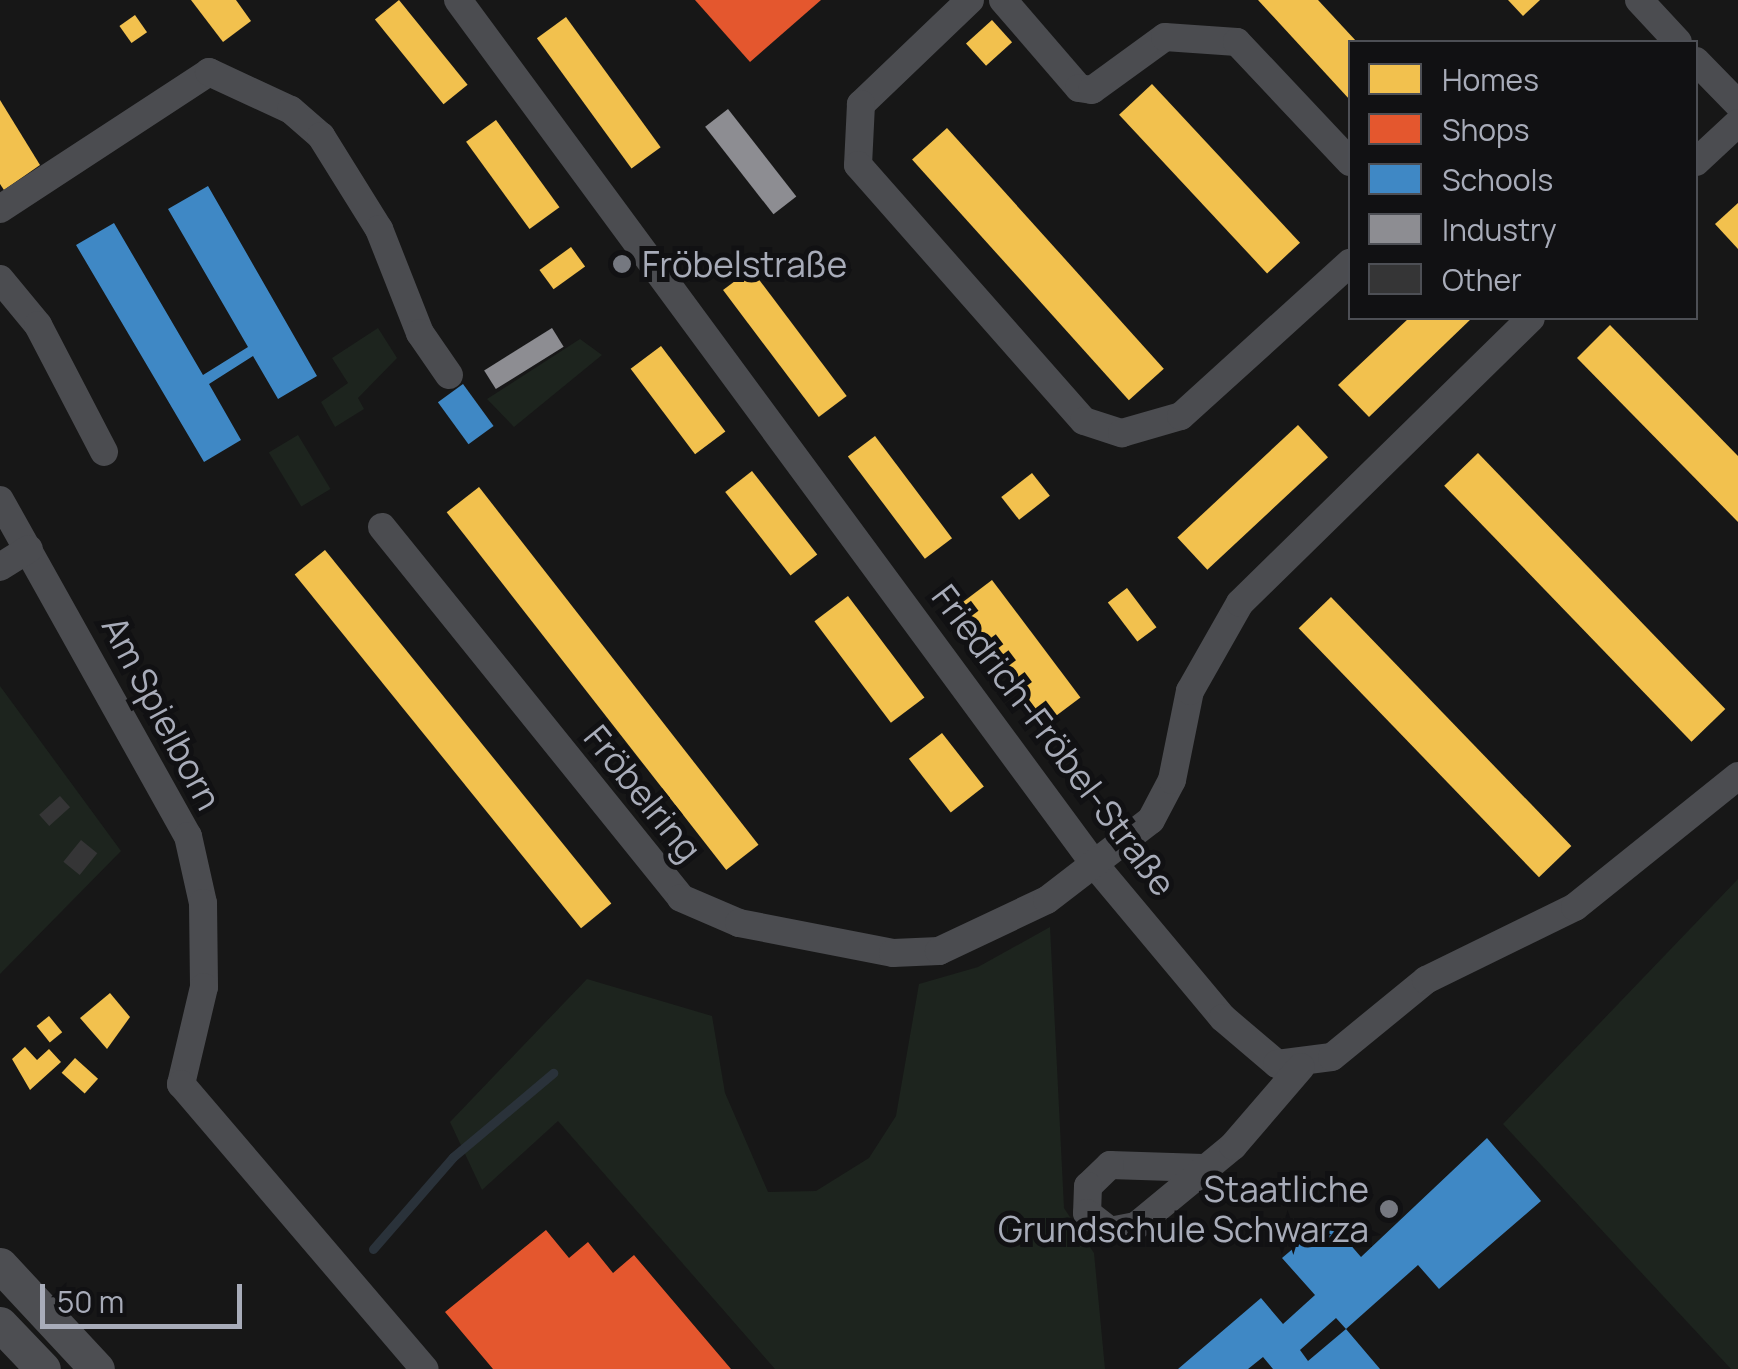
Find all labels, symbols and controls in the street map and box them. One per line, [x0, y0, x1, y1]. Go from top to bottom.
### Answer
legend [1348, 40, 1698, 320]
text: Homes [1442, 59, 1539, 100]
text: Shops [1442, 109, 1529, 150]
text: Schools [1442, 159, 1553, 200]
text: Industry [1442, 209, 1557, 250]
place label: Fröbelstraße [642, 243, 847, 285]
marker: Fröbelstraße [611, 253, 633, 275]
text: Other [1442, 259, 1522, 300]
street label: Friedrich-Fröbel-Straße [923, 576, 1185, 904]
street label: Am Spielborn [94, 609, 230, 817]
street label: Fröbelring [576, 717, 710, 869]
place label: Staatliche Grundschule Schwarza [998, 1168, 1369, 1250]
marker: Staatliche Grundschule Schwarza [1378, 1198, 1400, 1220]
scale bar [45, 1264, 248, 1326]
text: 50 m [57, 1281, 124, 1322]

